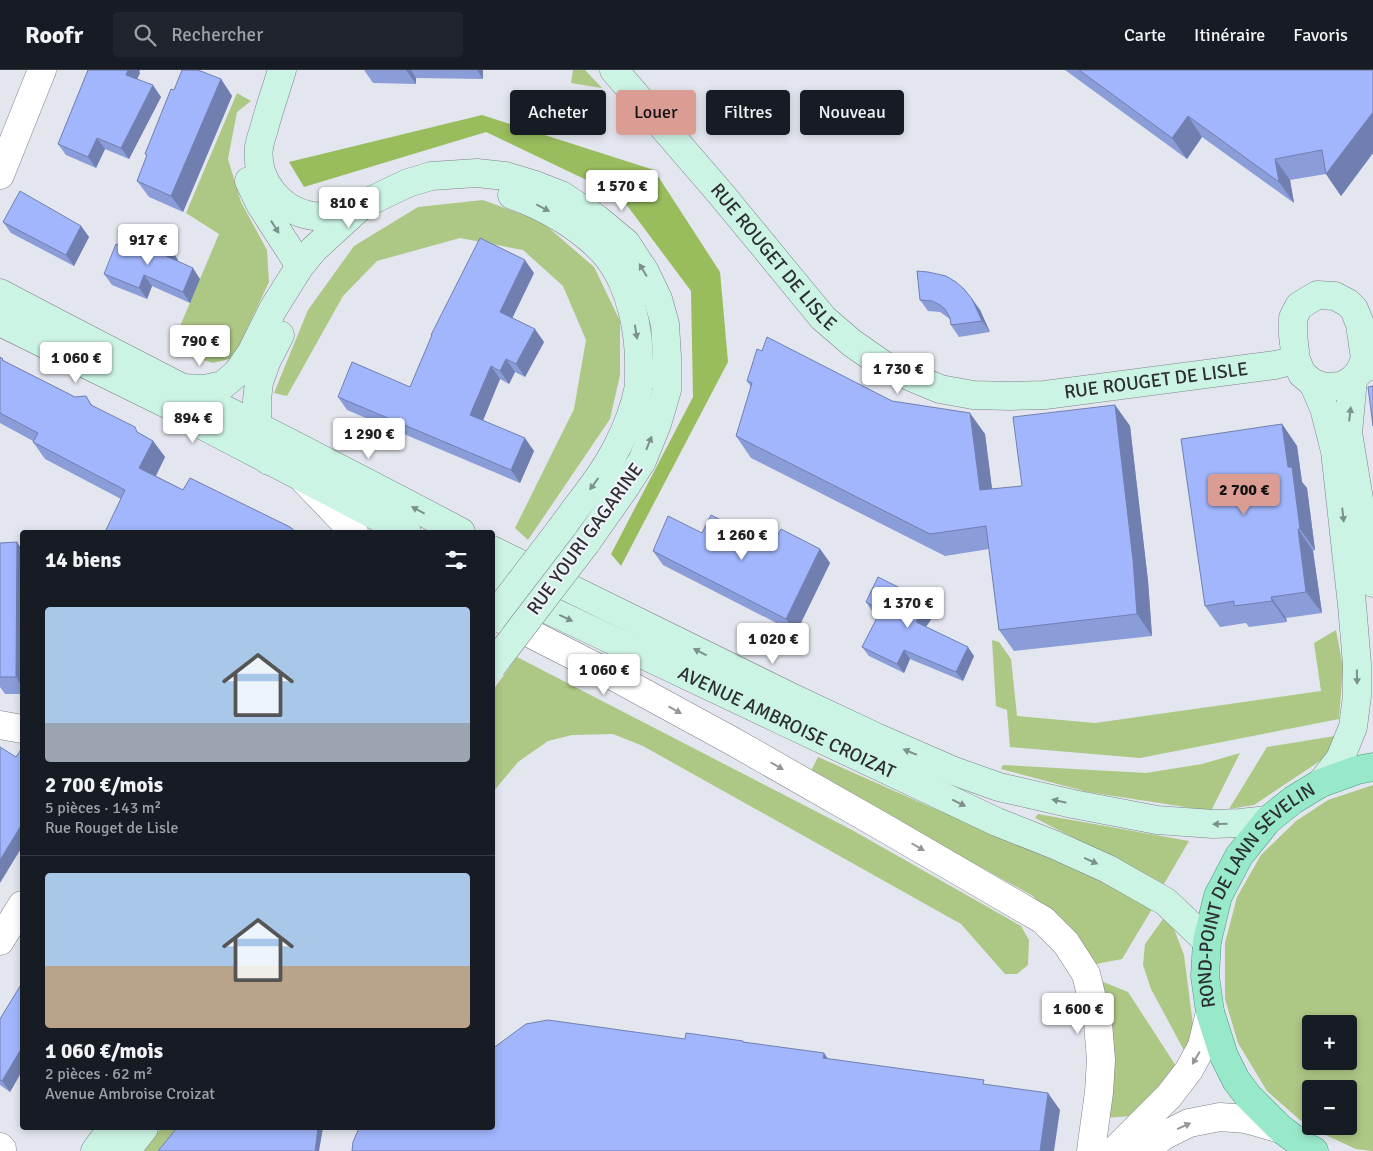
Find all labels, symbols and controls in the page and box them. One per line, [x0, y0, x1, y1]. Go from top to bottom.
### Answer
search box [113, 12, 463, 57]
text: Roofr [25, 20, 83, 50]
icon: search [131, 21, 159, 49]
text: Rechercher [171, 23, 263, 47]
text: Carte [1124, 24, 1166, 46]
text: Itinéraire [1194, 24, 1265, 46]
text: Favoris [1293, 24, 1348, 46]
chip: Acheter [510, 90, 606, 135]
chip: Louer [616, 90, 696, 135]
chip: Filtres [706, 90, 790, 135]
chip: Nouveau [800, 90, 904, 135]
pin: 1 570 € [576, 170, 668, 212]
text: 1 570 € [597, 176, 647, 196]
street label: RUE ROUGET DE LISLE [705, 178, 842, 336]
pin: 810 € [314, 186, 384, 229]
text: 810 € [330, 193, 368, 213]
one-way arrow [536, 204, 549, 213]
one-way arrow [270, 220, 279, 233]
pin: 917 € [113, 224, 183, 266]
text: 917 € [129, 230, 167, 250]
one-way arrow [639, 264, 648, 277]
pin: 790 € [165, 324, 235, 367]
one-way arrow [633, 324, 641, 340]
text: 790 € [181, 331, 219, 351]
pin: 1 060 € [30, 342, 122, 384]
text: 1 060 € [51, 348, 101, 368]
pin: 1 730 € [852, 352, 944, 395]
street label: RUE ROUGET DE LISLE [1063, 357, 1249, 404]
text: 1 730 € [873, 359, 923, 379]
pin: 894 € [158, 402, 228, 444]
one-way arrow [1346, 406, 1354, 422]
text: 894 € [174, 408, 212, 428]
pin: 1 290 € [323, 418, 415, 460]
text: 1 290 € [344, 424, 394, 444]
one-way arrow [646, 436, 654, 450]
street label: RUE YOURI GAGARINE [522, 458, 648, 620]
pin: 2 700 € [1198, 474, 1290, 516]
one-way arrow [589, 477, 599, 490]
text: 2 700 € [1219, 480, 1269, 500]
one-way arrow [411, 505, 425, 514]
one-way arrow [1339, 507, 1347, 523]
pin: 1 260 € [696, 518, 788, 561]
text: 1 260 € [717, 525, 767, 545]
icon: filters [442, 546, 470, 574]
text: 14 biens [45, 547, 121, 573]
pin: 1 370 € [862, 586, 954, 629]
text: 1 370 € [883, 593, 933, 613]
one-way arrow [559, 615, 573, 623]
pin: 1 020 € [727, 622, 819, 665]
text: 1 020 € [748, 629, 798, 649]
icon: home [213, 640, 303, 730]
one-way arrow [693, 648, 707, 656]
pin: 1 060 € [558, 654, 650, 696]
text: 1 060 € [579, 660, 629, 680]
street label: AVENUE AMBROISE CROIZAT [674, 661, 900, 785]
one-way arrow [1353, 669, 1361, 685]
one-way arrow [668, 706, 682, 714]
one-way arrow [903, 747, 917, 755]
one-way arrow [769, 762, 784, 770]
text: 2 700 €/mois [45, 772, 163, 798]
street label: ROND-POINT DE LANN SEVELIN [1193, 777, 1320, 1010]
one-way arrow [1052, 797, 1067, 805]
text: 5 pièces · 143 m² [45, 798, 161, 818]
one-way arrow [951, 799, 966, 808]
text: Rue Rouget de Lisle [45, 818, 179, 838]
one-way arrow [1211, 820, 1227, 828]
one-way arrow [910, 843, 925, 851]
one-way arrow [1084, 857, 1098, 865]
icon: home [213, 905, 303, 995]
pin: 1 600 € [1032, 992, 1124, 1035]
text: 1 600 € [1053, 999, 1103, 1019]
map controls [1302, 1015, 1357, 1135]
button: + [1302, 1015, 1357, 1070]
text: 1 060 €/mois [45, 1038, 163, 1064]
one-way arrow [1191, 1051, 1200, 1065]
text: 2 pièces · 62 m² [45, 1064, 153, 1084]
button: − [1302, 1080, 1357, 1135]
text: Avenue Ambroise Croizat [45, 1084, 215, 1104]
one-way arrow [1177, 1121, 1191, 1129]

